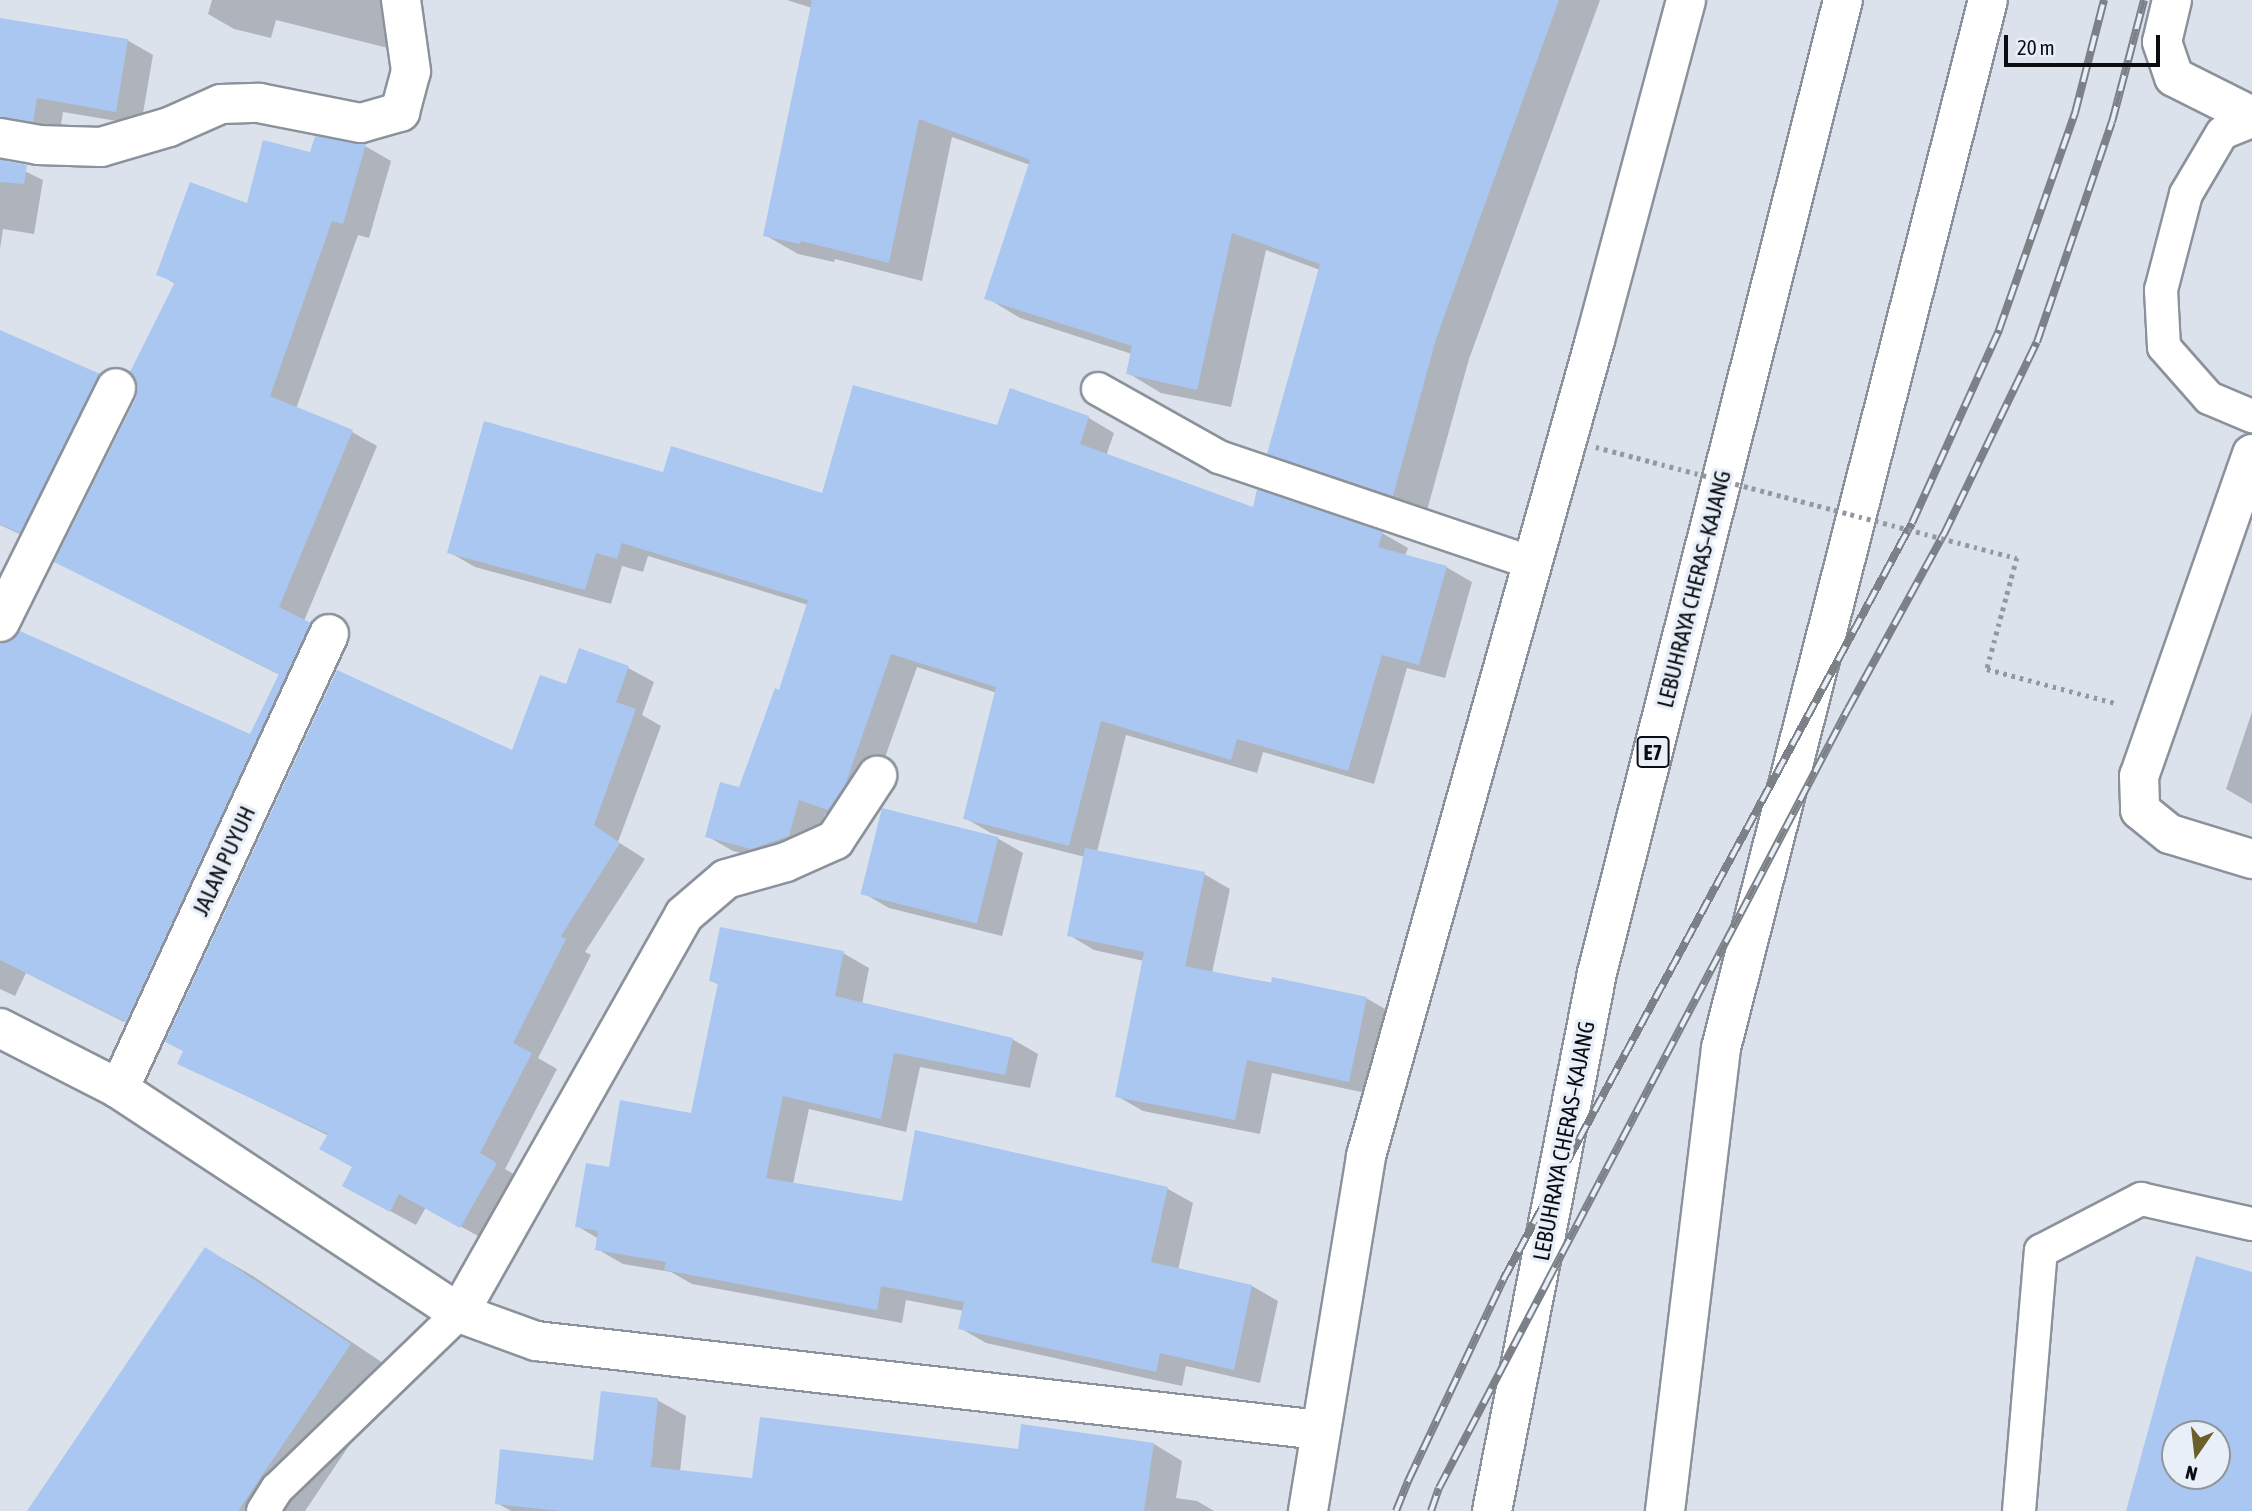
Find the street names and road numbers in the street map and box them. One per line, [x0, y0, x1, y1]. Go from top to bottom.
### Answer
street label: LEBUHRAYA CHERAS–KAJANG [1651, 467, 1737, 711]
road number: E7 [1636, 734, 1670, 770]
street label: JALAN PUYUH [187, 802, 261, 920]
street label: LEBUHRAYA CHERAS–KAJANG [1527, 1019, 1601, 1263]

